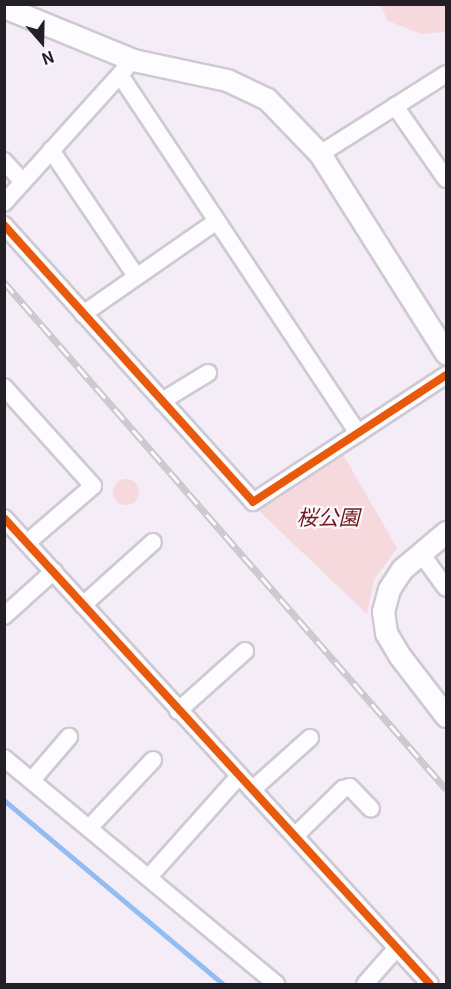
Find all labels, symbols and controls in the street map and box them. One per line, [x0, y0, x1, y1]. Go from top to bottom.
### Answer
north arrow [12, 12, 72, 72]
text: N [38, 46, 58, 72]
park label: 桜公園 [297, 503, 359, 529]

